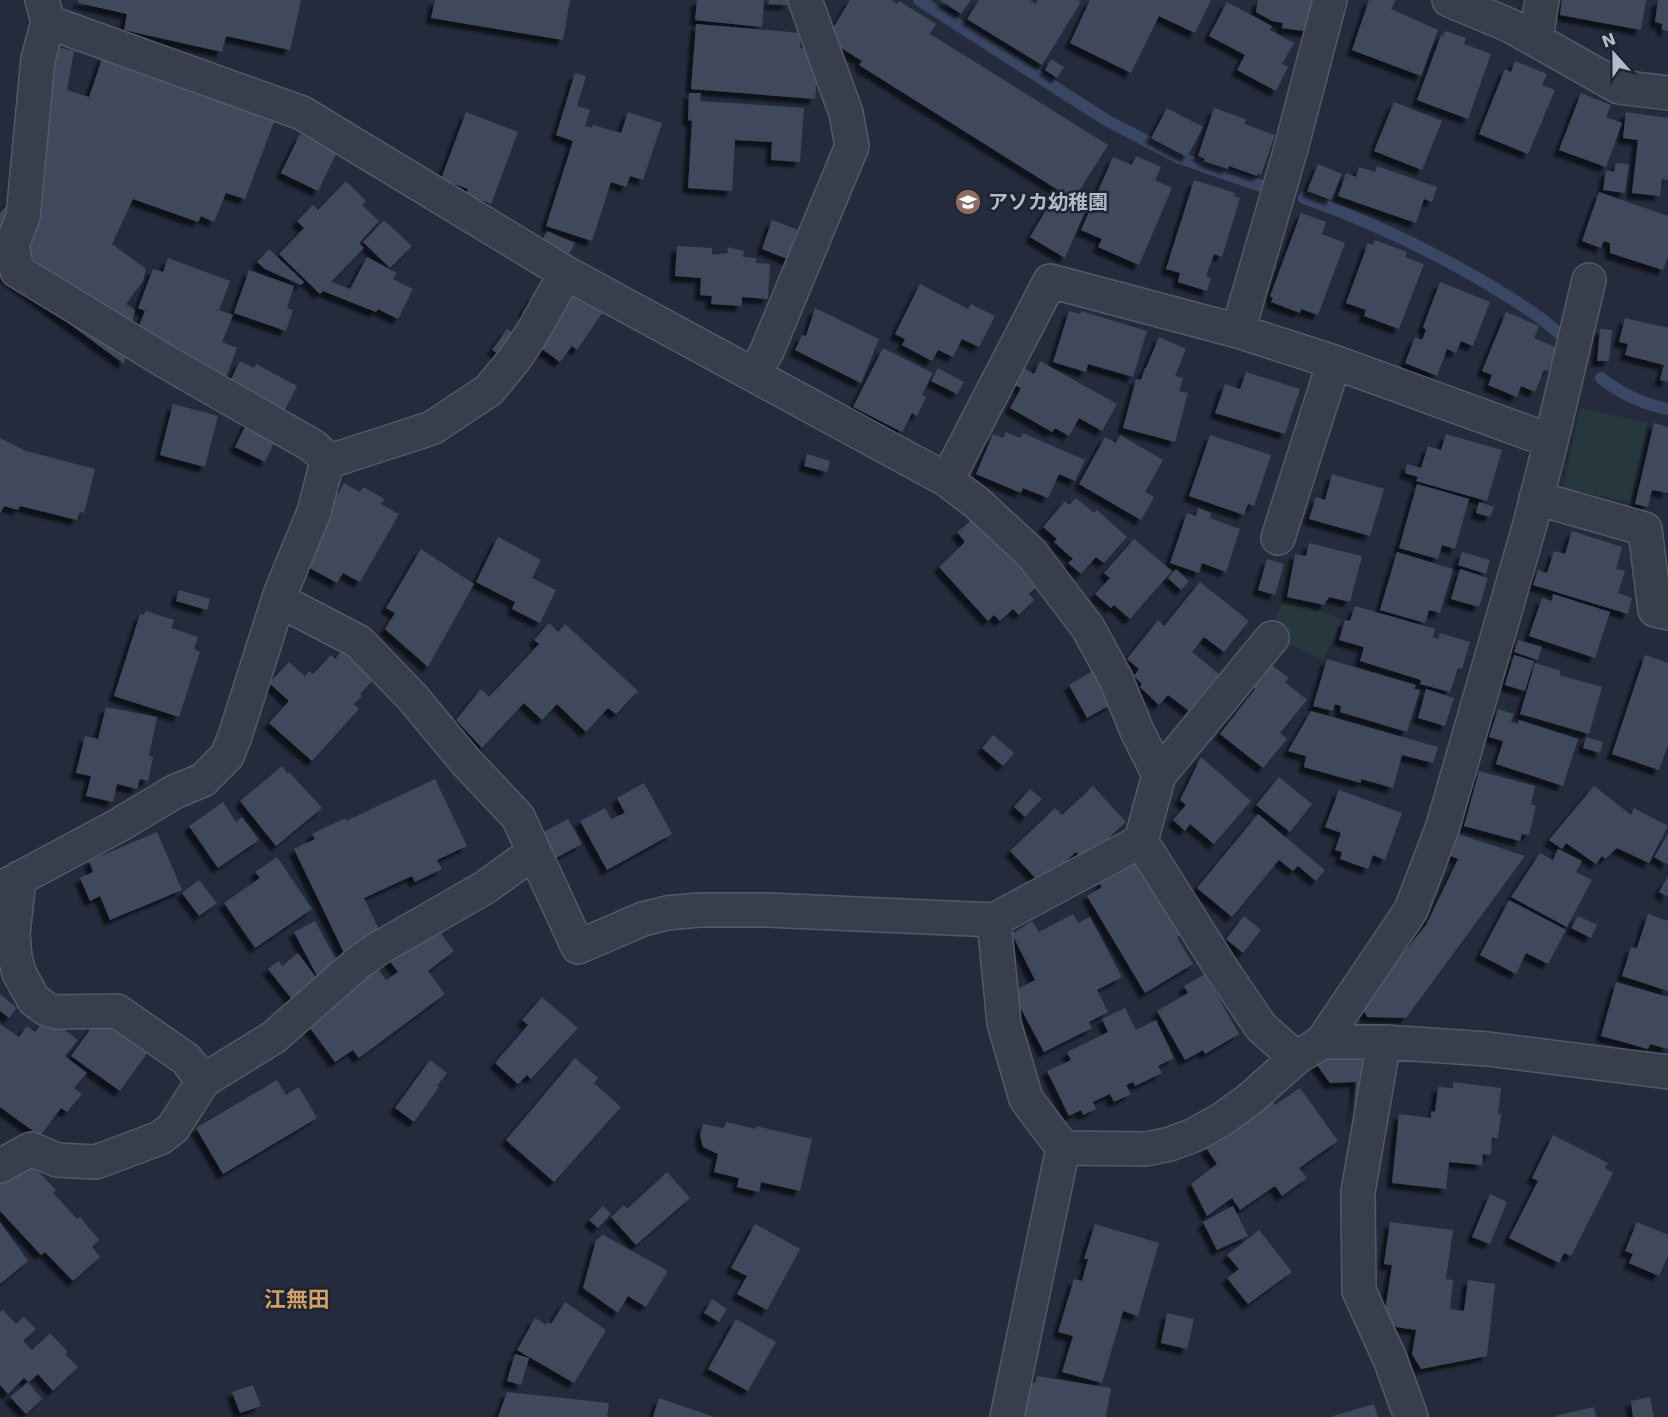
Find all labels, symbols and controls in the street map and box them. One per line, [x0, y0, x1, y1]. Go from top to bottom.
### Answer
north arrow [1584, 24, 1644, 84]
text: N [1599, 29, 1618, 52]
school or university icon: アソカ幼稚園 [953, 187, 983, 217]
place label: アソカ幼稚園 [988, 190, 1108, 214]
district label: 江無田 [264, 1287, 330, 1312]

